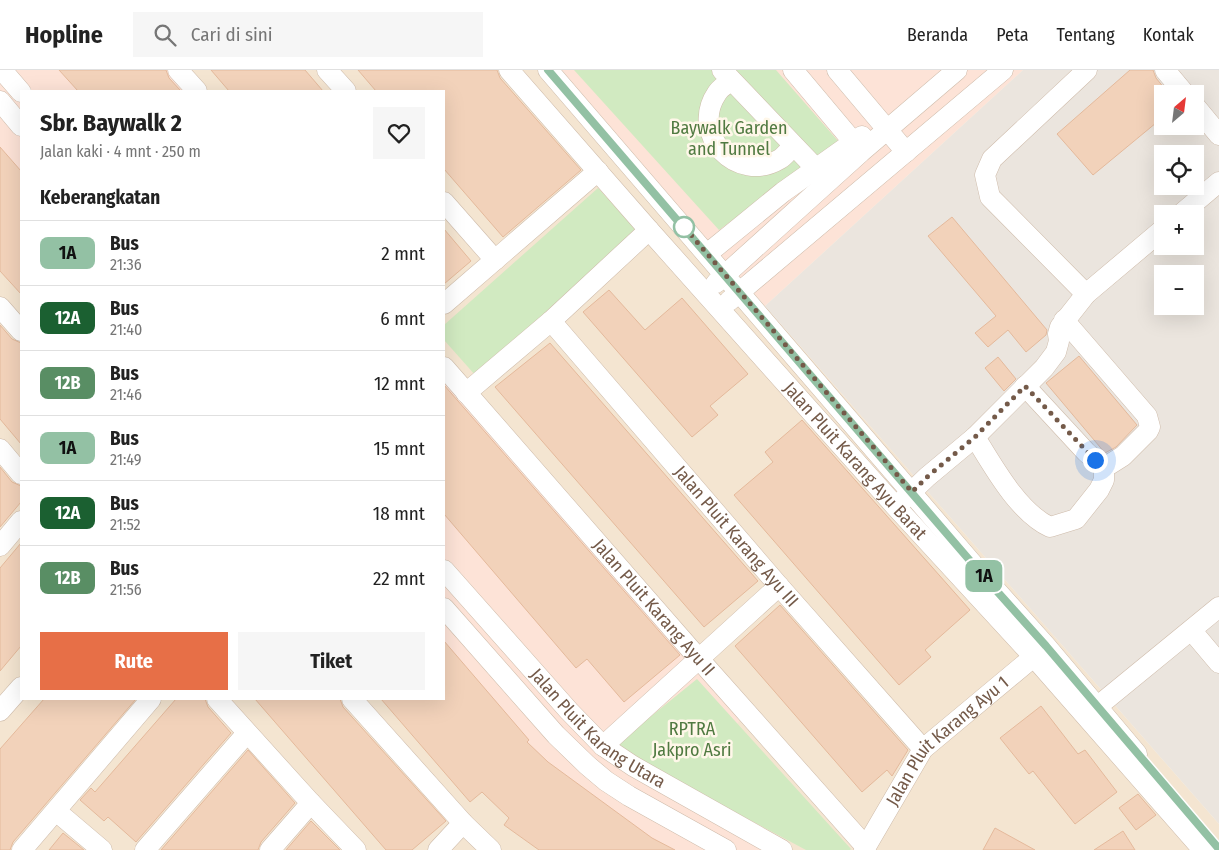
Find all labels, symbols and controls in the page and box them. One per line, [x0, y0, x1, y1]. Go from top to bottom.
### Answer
search box [133, 12, 483, 57]
text: Hopline [25, 21, 103, 49]
icon: search [151, 21, 179, 49]
text: Cari di sini [191, 23, 273, 46]
text: Beranda [907, 24, 968, 46]
text: Peta [996, 24, 1029, 46]
text: Tentang [1057, 24, 1115, 46]
text: Kontak [1143, 24, 1194, 46]
north arrow [1154, 85, 1204, 135]
map controls [1154, 85, 1204, 315]
button: heart [373, 107, 425, 159]
text: Sbr. Baywalk 2 [40, 109, 182, 137]
park label: Baywalk Garden and Tunnel [671, 117, 787, 160]
text: Jalan kaki · 4 mnt · 250 m [40, 142, 201, 161]
button: locate [1154, 145, 1204, 195]
text: Keberangkatan [40, 186, 160, 209]
button: + [1154, 205, 1204, 255]
unlabelled marker [673, 216, 695, 238]
text: Bus [110, 232, 139, 255]
text: 1A [59, 242, 76, 264]
text: 2 mnt [381, 242, 425, 265]
text: 21:36 [110, 255, 142, 274]
button: − [1154, 265, 1204, 315]
text: Bus [110, 297, 139, 320]
text: 12A [55, 307, 80, 329]
text: 6 mnt [380, 307, 425, 330]
text: 21:40 [110, 320, 142, 339]
text: Bus [110, 362, 139, 385]
text: 12B [54, 372, 81, 394]
text: 12 mnt [374, 372, 425, 395]
street label: Jalan Pluit Karang Ayu Barat [779, 377, 931, 544]
text: 21:46 [110, 385, 142, 404]
text: Bus [110, 427, 139, 450]
text: 1A [59, 437, 76, 459]
text: 15 mnt [374, 437, 425, 460]
your location [1083, 448, 1108, 473]
text: 21:49 [110, 450, 142, 469]
street label: Jalan Pluit Karang Ayu III [669, 461, 803, 611]
text: Bus [110, 492, 139, 515]
text: 12A [55, 502, 80, 524]
text: 18 mnt [373, 502, 425, 525]
text: 21:52 [110, 515, 141, 534]
street label: Jalan Pluit Karang Ayu II [588, 534, 720, 680]
text: Bus [110, 557, 139, 580]
line badge: 1A [962, 560, 1006, 592]
text: 1A [975, 565, 993, 587]
text: 12B [54, 567, 81, 589]
text: 22 mnt [373, 567, 425, 590]
text: 21:56 [110, 580, 142, 599]
button: Rute [40, 632, 228, 690]
button: Tiket [238, 632, 425, 690]
street label: Jalan Pluit Karang Utara [525, 664, 670, 793]
street label: Jalan Pluit Karang Ayu 1 [881, 671, 1013, 810]
park label: RPTRA Jakpro Asri [652, 718, 732, 761]

